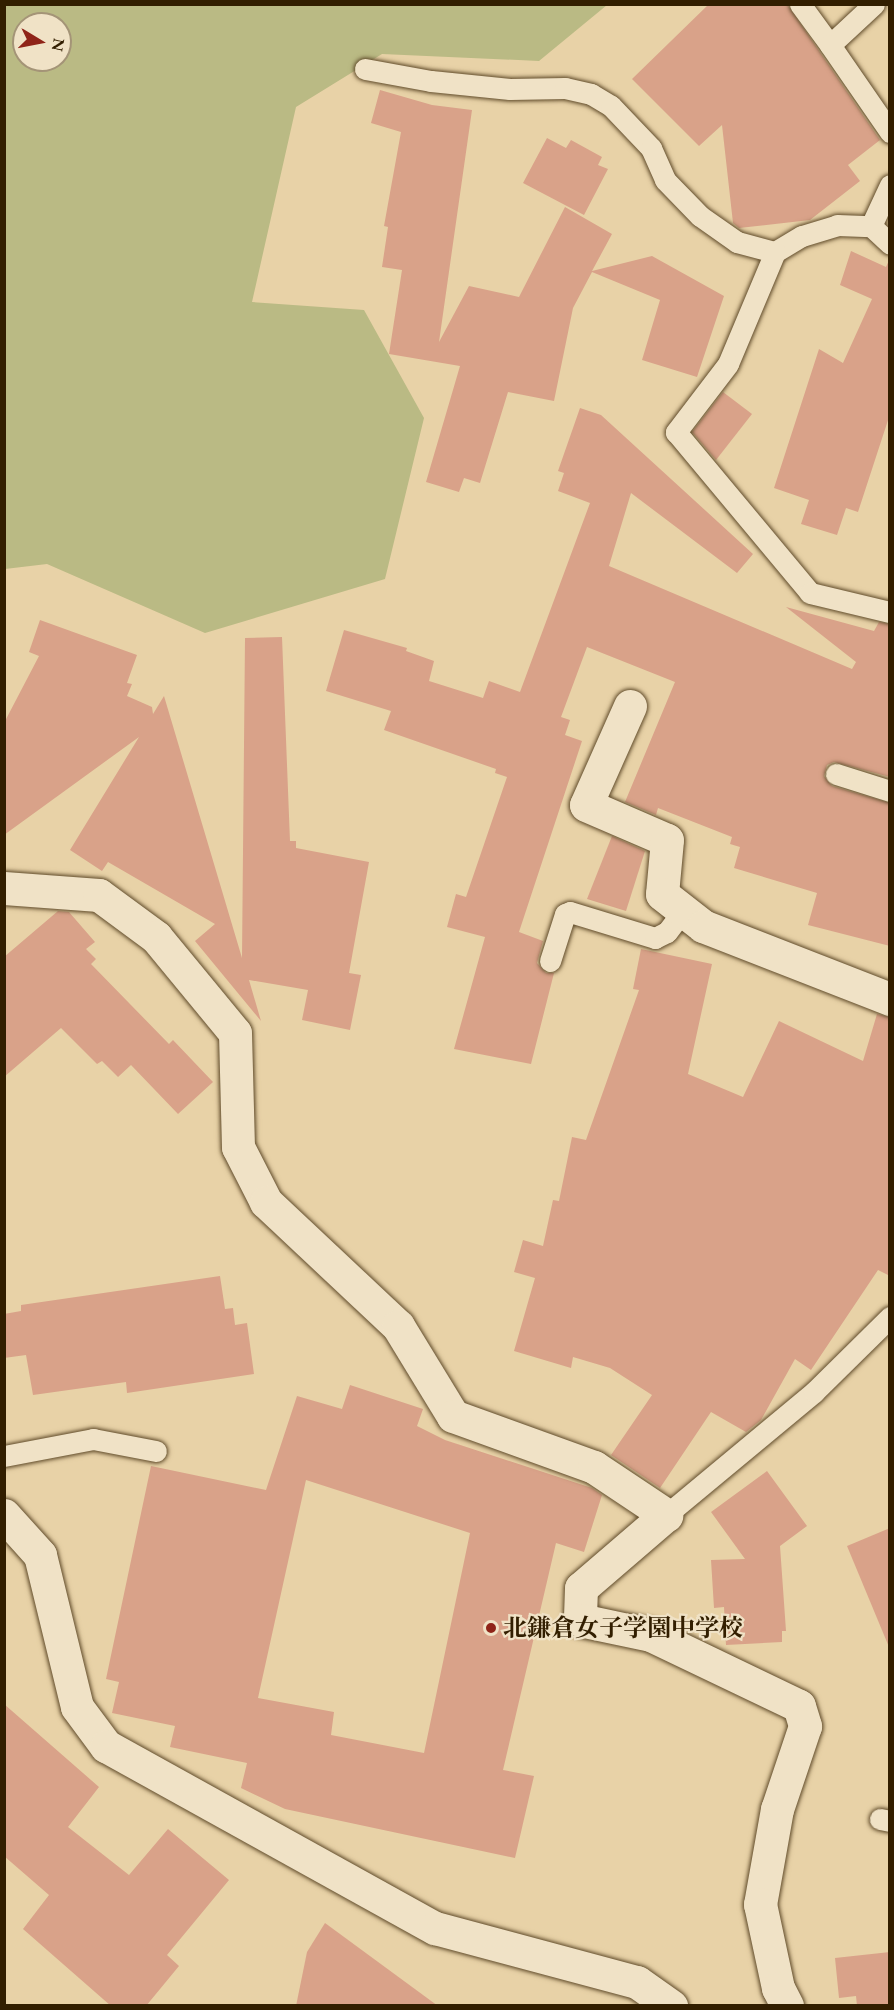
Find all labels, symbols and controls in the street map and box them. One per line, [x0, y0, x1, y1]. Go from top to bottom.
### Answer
north arrow [12, 12, 72, 72]
text: N [47, 37, 70, 53]
place label: 北鎌倉女子学園中学校 [503, 1614, 743, 1642]
marker: 北鎌倉女子学園中学校 [484, 1621, 498, 1635]

